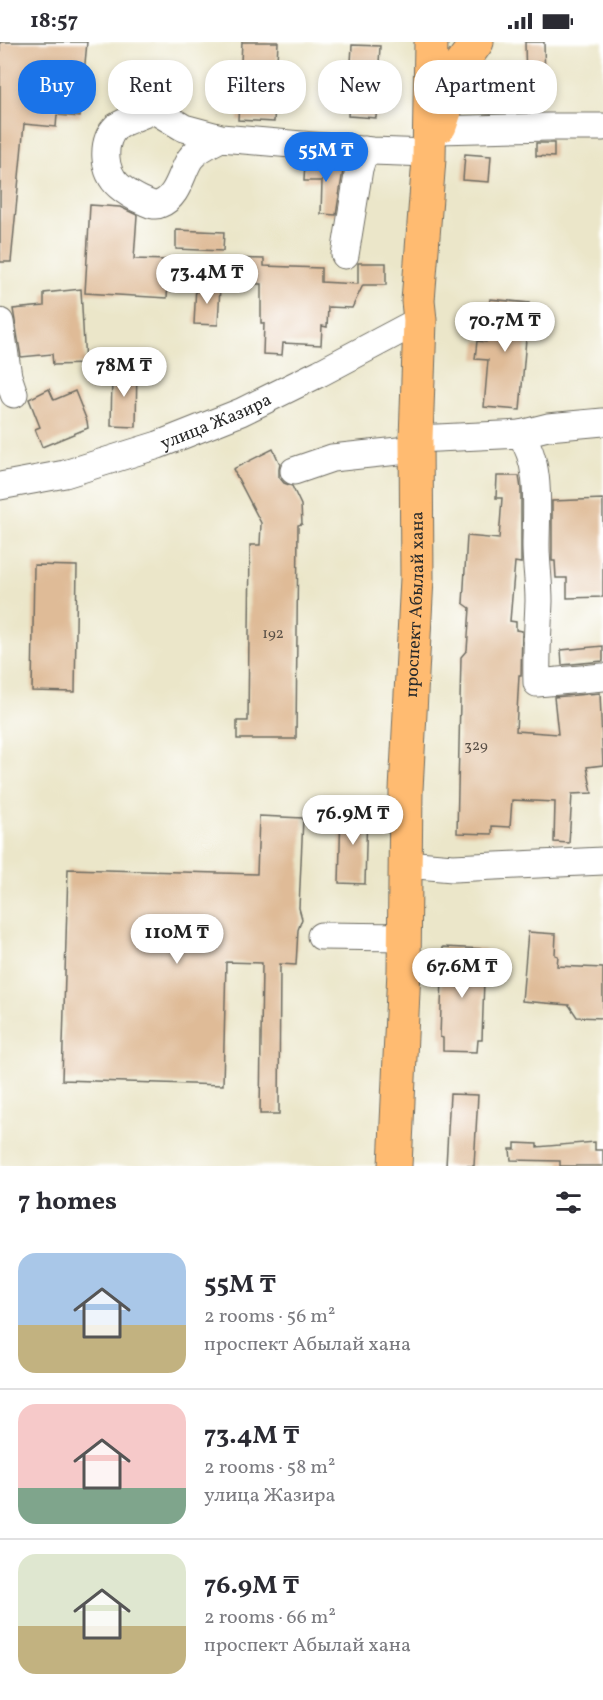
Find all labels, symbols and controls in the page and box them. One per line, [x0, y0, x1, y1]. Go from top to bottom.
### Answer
text: 18:57 [30, 6, 78, 37]
chip: Buy [18, 60, 96, 114]
chip: Rent [108, 60, 193, 114]
chip: Filters [205, 60, 306, 114]
chip: New [318, 60, 402, 114]
chip: Apartment [414, 60, 557, 114]
pin: 55M ₸ [284, 132, 368, 183]
text: 55M ₸ [298, 137, 354, 165]
pin: 73.4M ₸ [152, 254, 262, 305]
text: 73.4M ₸ [170, 259, 244, 287]
pin: 70.7M ₸ [450, 302, 560, 353]
text: 70.7M ₸ [469, 307, 541, 335]
pin: 78M ₸ [82, 347, 166, 398]
text: 78M ₸ [96, 352, 152, 380]
street label: улица Жазира [157, 388, 276, 457]
street label: проспект Абылай хана [400, 511, 431, 698]
house number: 192 [262, 624, 284, 645]
house number: 329 [464, 736, 488, 757]
pin: 76.9M ₸ [298, 795, 408, 846]
text: 76.9M ₸ [316, 800, 390, 828]
pin: 110M ₸ [128, 914, 226, 965]
text: 110M ₸ [145, 919, 209, 947]
pin: 67.6M ₸ [407, 948, 517, 999]
text: 67.6M ₸ [426, 953, 498, 981]
text: 7 homes [18, 1184, 117, 1220]
icon: filters [552, 1186, 585, 1219]
text: 55M ₸ [204, 1267, 276, 1303]
icon: home [66, 1277, 138, 1349]
text: 2 rooms · 56 m² [204, 1303, 335, 1331]
text: проспект Абылай хана [204, 1331, 411, 1359]
text: 73.4M ₸ [204, 1418, 300, 1454]
icon: home [66, 1428, 138, 1500]
text: 2 rooms · 58 m² [204, 1454, 335, 1482]
text: улица Жазира [204, 1482, 335, 1510]
text: 76.9M ₸ [204, 1568, 300, 1604]
icon: home [66, 1578, 138, 1650]
text: 2 rooms · 66 m² [204, 1604, 336, 1632]
text: проспект Абылай хана [204, 1632, 411, 1660]

